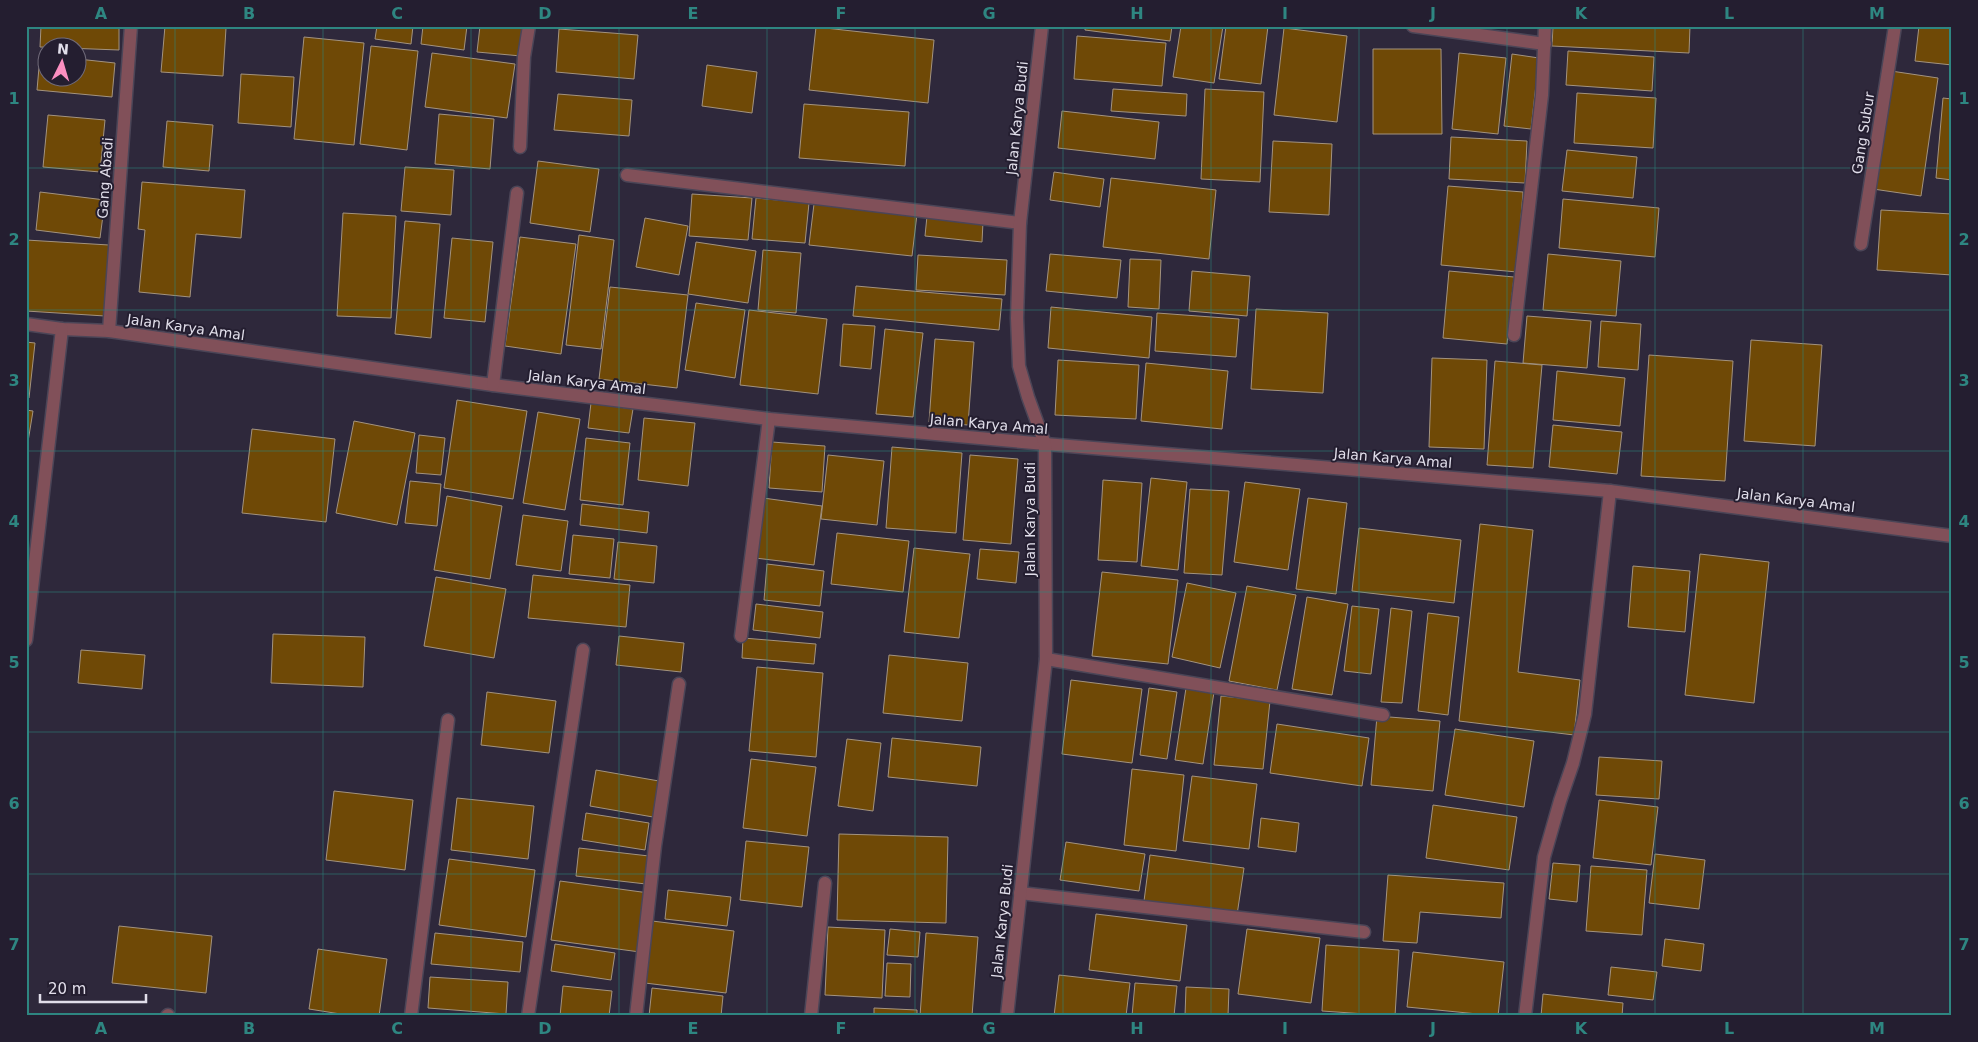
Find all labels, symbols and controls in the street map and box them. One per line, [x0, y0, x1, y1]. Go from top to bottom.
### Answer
text: A [95, 4, 108, 23]
text: B [243, 4, 255, 23]
text: C [391, 4, 403, 23]
text: D [538, 4, 552, 23]
text: E [688, 4, 698, 23]
text: F [836, 4, 846, 23]
text: G [982, 4, 996, 23]
text: H [1130, 4, 1144, 23]
text: I [1282, 4, 1288, 23]
text: J [1429, 4, 1436, 23]
text: K [1575, 4, 1588, 23]
text: L [1724, 4, 1734, 23]
text: M [1869, 4, 1885, 23]
north arrow [38, 38, 88, 88]
text: N [57, 41, 70, 58]
street label: Jalan Karya Budi [1003, 60, 1031, 177]
text: 1 [8, 89, 20, 108]
text: 1 [1958, 89, 1970, 108]
street label: Gang Subur [1849, 91, 1877, 175]
street label: Gang Abadi [94, 137, 116, 219]
text: 2 [8, 230, 20, 249]
text: 2 [1958, 230, 1970, 249]
street label: Jalan Karya Amal [125, 311, 246, 343]
street label: Jalan Karya Amal [526, 367, 647, 397]
text: 3 [8, 371, 20, 390]
text: 3 [1958, 371, 1970, 390]
street label: Jalan Karya Amal [928, 411, 1049, 437]
street label: Jalan Karya Amal [1332, 445, 1453, 471]
street label: Jalan Karya Budi [1022, 462, 1038, 577]
street label: Jalan Karya Amal [1735, 485, 1856, 515]
text: 4 [8, 512, 20, 531]
text: 4 [1958, 512, 1970, 531]
text: 5 [8, 653, 20, 672]
text: 5 [1958, 653, 1970, 672]
text: 6 [8, 794, 20, 813]
text: 6 [1958, 794, 1970, 813]
street label: Jalan Karya Budi [988, 863, 1016, 980]
text: 7 [8, 935, 20, 954]
text: 7 [1958, 935, 1970, 954]
scale bar [40, 972, 146, 1004]
text: 20 m [48, 980, 86, 998]
text: A [95, 1019, 108, 1038]
text: B [243, 1019, 255, 1038]
text: C [391, 1019, 403, 1038]
text: D [538, 1019, 552, 1038]
text: E [688, 1019, 698, 1038]
text: F [836, 1019, 846, 1038]
text: G [982, 1019, 996, 1038]
text: H [1130, 1019, 1144, 1038]
text: I [1282, 1019, 1288, 1038]
text: J [1429, 1019, 1436, 1038]
text: K [1575, 1019, 1588, 1038]
text: L [1724, 1019, 1734, 1038]
text: M [1869, 1019, 1885, 1038]

